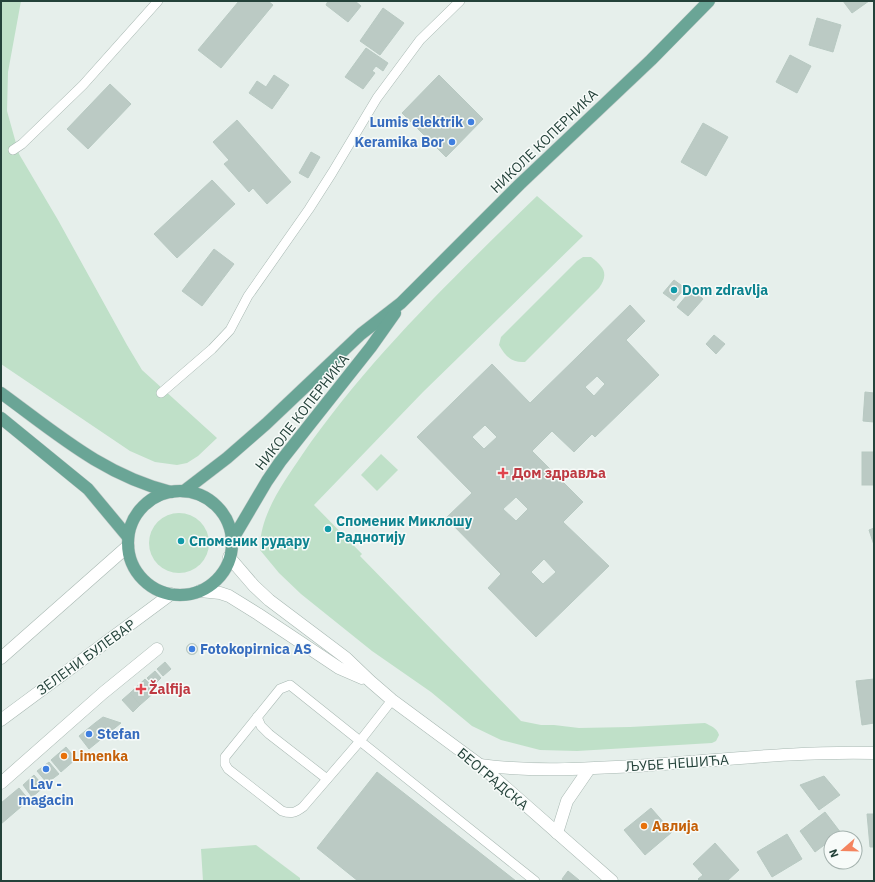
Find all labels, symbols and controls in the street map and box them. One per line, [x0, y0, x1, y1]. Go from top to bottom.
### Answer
street label: НИКОЛЕ КОПЕРНИКА [486, 85, 602, 197]
place label: Lumis elektrik [369, 113, 464, 131]
marker: Lumis elektrik [466, 117, 476, 127]
place label: Keramika Bor [355, 133, 444, 151]
marker: Keramika Bor [447, 137, 457, 147]
place label: Dom zdravlja [682, 281, 768, 299]
marker: Dom zdravlja [669, 285, 679, 295]
street label: НИКОЛЕ КОПЕРНИКА [251, 350, 353, 474]
place label: Дом здравља [512, 464, 606, 482]
marker: Дом здравља [497, 467, 509, 479]
place label: Споменик Миклошу Раднотију [336, 512, 473, 546]
marker: Споменик Миклошу Раднотију [323, 524, 333, 534]
place label: Споменик рудару [189, 532, 310, 550]
marker: Споменик рудару [176, 536, 186, 546]
street label: ЗЕЛЕНИ БУЛЕВАР [33, 615, 139, 699]
place label: Fotokopirnica AS [200, 640, 312, 658]
marker: Fotokopirnica AS [187, 644, 197, 654]
place label: Žalfija [149, 679, 191, 698]
marker: Žalfija [136, 684, 146, 694]
place label: Stefan [97, 725, 140, 743]
marker: Stefan [84, 729, 94, 739]
street label: БЕОГРАДСКА [454, 744, 532, 814]
place label: Limenka [72, 747, 128, 765]
street label: ЉУБЕ НЕШИЋА [625, 750, 729, 776]
marker: Limenka [59, 751, 69, 761]
marker: Lav - magacin [41, 764, 51, 774]
place label: Lav - magacin [18, 775, 74, 809]
place label: Авлија [652, 817, 699, 835]
marker: Авлија [639, 821, 649, 831]
north arrow [823, 830, 863, 870]
text: N [826, 847, 842, 860]

